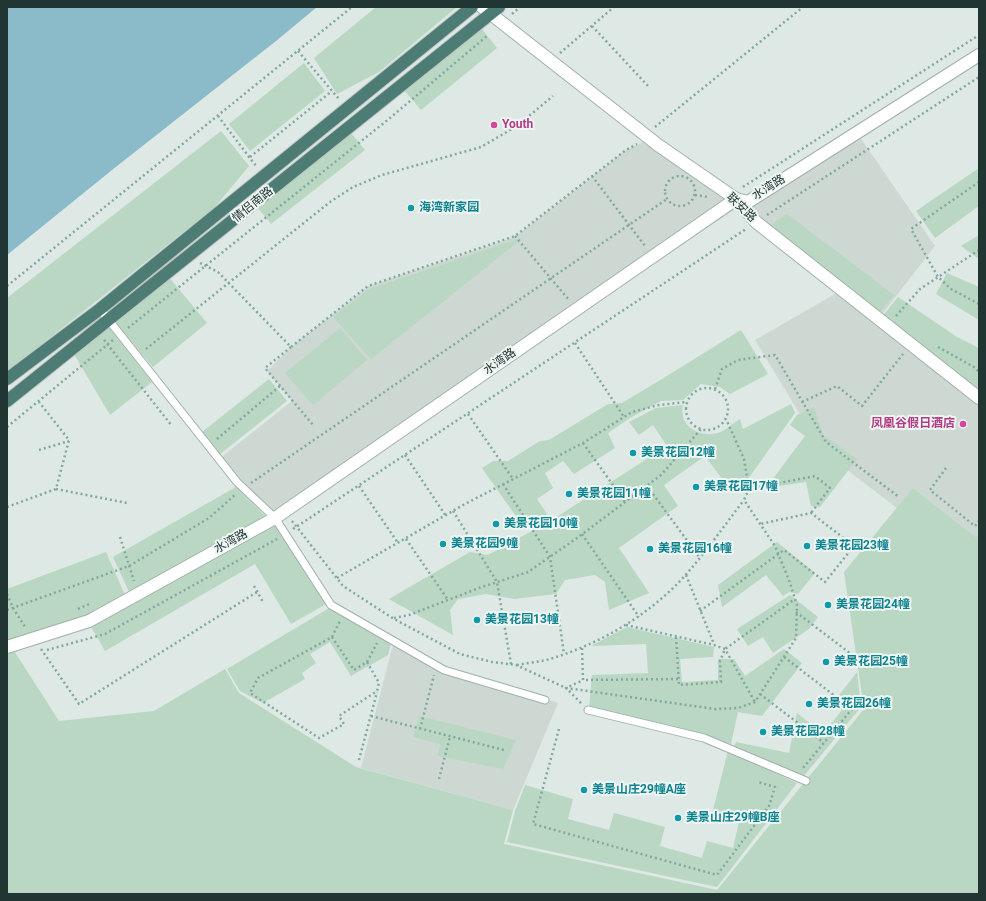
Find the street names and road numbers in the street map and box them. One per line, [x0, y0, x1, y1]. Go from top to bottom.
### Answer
street label: 水湾路 [750, 172, 788, 204]
street label: 情侣南路 [230, 184, 276, 226]
street label: 联安路 [723, 190, 759, 226]
street label: 水湾路 [481, 346, 519, 378]
street label: 水湾路 [212, 527, 250, 557]

